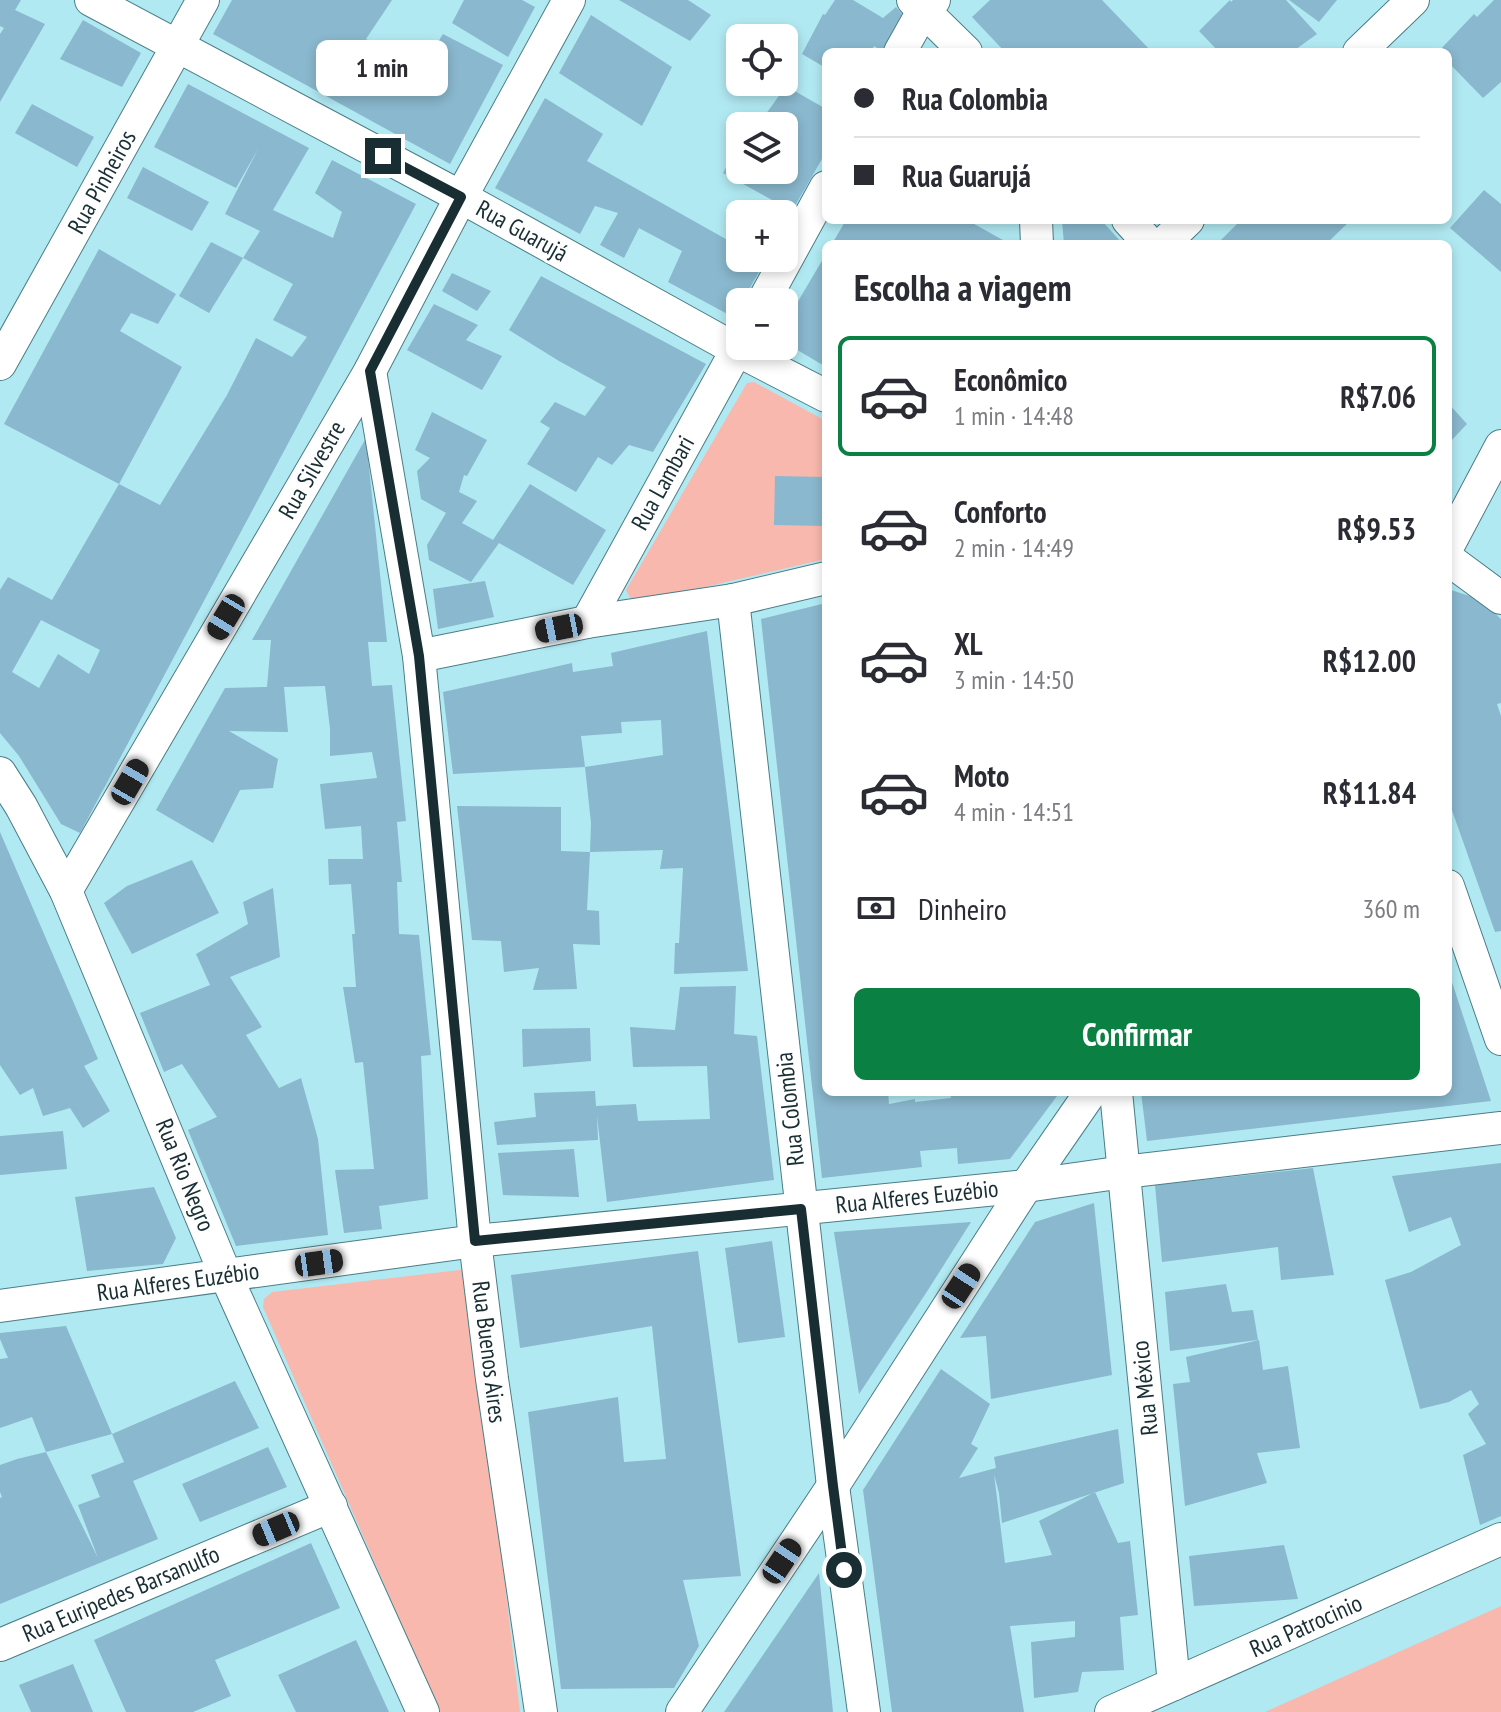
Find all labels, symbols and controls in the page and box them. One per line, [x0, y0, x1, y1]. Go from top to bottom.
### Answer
map controls [726, 24, 798, 360]
button: locate [726, 24, 798, 96]
callout: 1 min [317, 40, 449, 96]
text: 1 min [356, 51, 408, 84]
text: Rua Colombia [902, 79, 1048, 118]
button: layers [726, 112, 798, 184]
street label: Rua Pinheiros [60, 124, 143, 239]
route end [365, 138, 401, 174]
text: Rua Guarujá [902, 156, 1031, 195]
street label: Rua Guarujá [471, 193, 574, 268]
button: + [726, 200, 798, 272]
text: Escolha a viagem [854, 264, 1072, 311]
button: − [726, 288, 798, 360]
icon: car [858, 360, 930, 432]
text: Econômico [954, 360, 1067, 399]
text: R$7.06 [1340, 377, 1416, 416]
text: 1 min · 14:48 [954, 399, 1074, 432]
street label: Rua Silvestre [271, 415, 352, 524]
street label: Rua Lambari [624, 430, 701, 535]
icon: car [858, 492, 930, 564]
text: Conforto [954, 492, 1047, 531]
text: R$9.53 [1337, 509, 1416, 548]
text: 2 min · 14:49 [954, 531, 1074, 564]
car [203, 590, 249, 644]
car [533, 612, 585, 644]
icon: car [858, 624, 930, 696]
text: XL [954, 624, 983, 663]
text: R$12.00 [1323, 641, 1416, 680]
text: 3 min · 14:50 [954, 663, 1074, 696]
car [108, 755, 152, 809]
icon: car [858, 756, 930, 828]
text: Moto [954, 756, 1009, 795]
text: R$11.84 [1323, 773, 1416, 812]
text: 4 min · 14:51 [954, 795, 1074, 828]
icon: cash [854, 886, 898, 930]
text: Dinheiro [918, 889, 1007, 928]
text: 360 m [1362, 892, 1420, 925]
button: Confirmar [854, 988, 1420, 1080]
street label: Rua Colombia [768, 1051, 811, 1167]
street label: Rua Rio Negro [149, 1114, 222, 1236]
street label: Rua Alferes Euzébio [834, 1173, 1000, 1220]
car [294, 1248, 344, 1278]
street label: Rua Alferes Euzébio [95, 1255, 261, 1308]
car [938, 1259, 984, 1313]
street label: Rua Buenos Aires [465, 1279, 514, 1425]
street label: Rua México [1124, 1339, 1165, 1437]
car [249, 1509, 303, 1549]
car [759, 1534, 805, 1588]
street label: Rua Euripedes Barsanulfo [18, 1538, 224, 1649]
route start [826, 1552, 862, 1588]
street label: Rua Patrocinio [1245, 1587, 1367, 1664]

